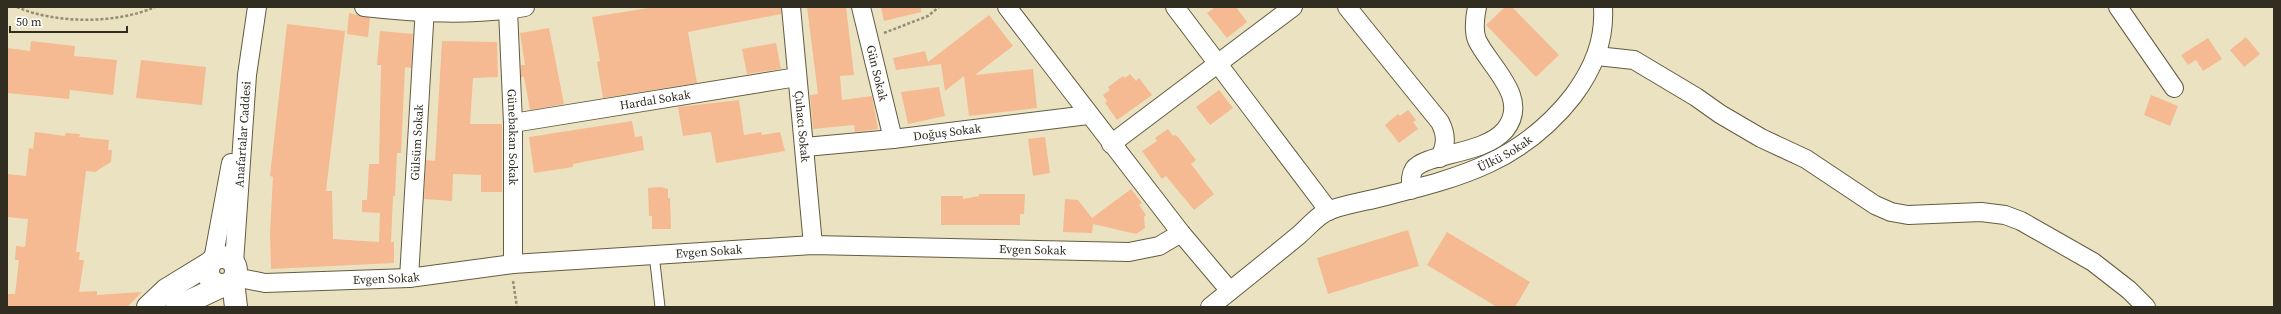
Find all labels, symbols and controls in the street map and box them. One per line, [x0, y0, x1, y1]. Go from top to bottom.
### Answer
scale bar [10, 8, 127, 34]
text: 50 m [16, 14, 42, 30]
street label: Gün Sokak [863, 43, 892, 103]
street label: Anafartalar Caddesi [231, 80, 255, 188]
street label: Hardal Sokak [619, 86, 692, 114]
street label: Günebakan Sokak [503, 88, 521, 185]
street label: Çuhacı Sokak [791, 90, 813, 163]
street label: Gülsüm Sokak [407, 103, 427, 181]
street label: Doğuş Sokak [912, 120, 982, 144]
street label: Ülkü Sokak [1475, 131, 1536, 175]
street label: Evgen Sokak [675, 241, 743, 262]
street label: Evgen Sokak [999, 241, 1067, 259]
street label: Evgen Sokak [353, 269, 421, 288]

